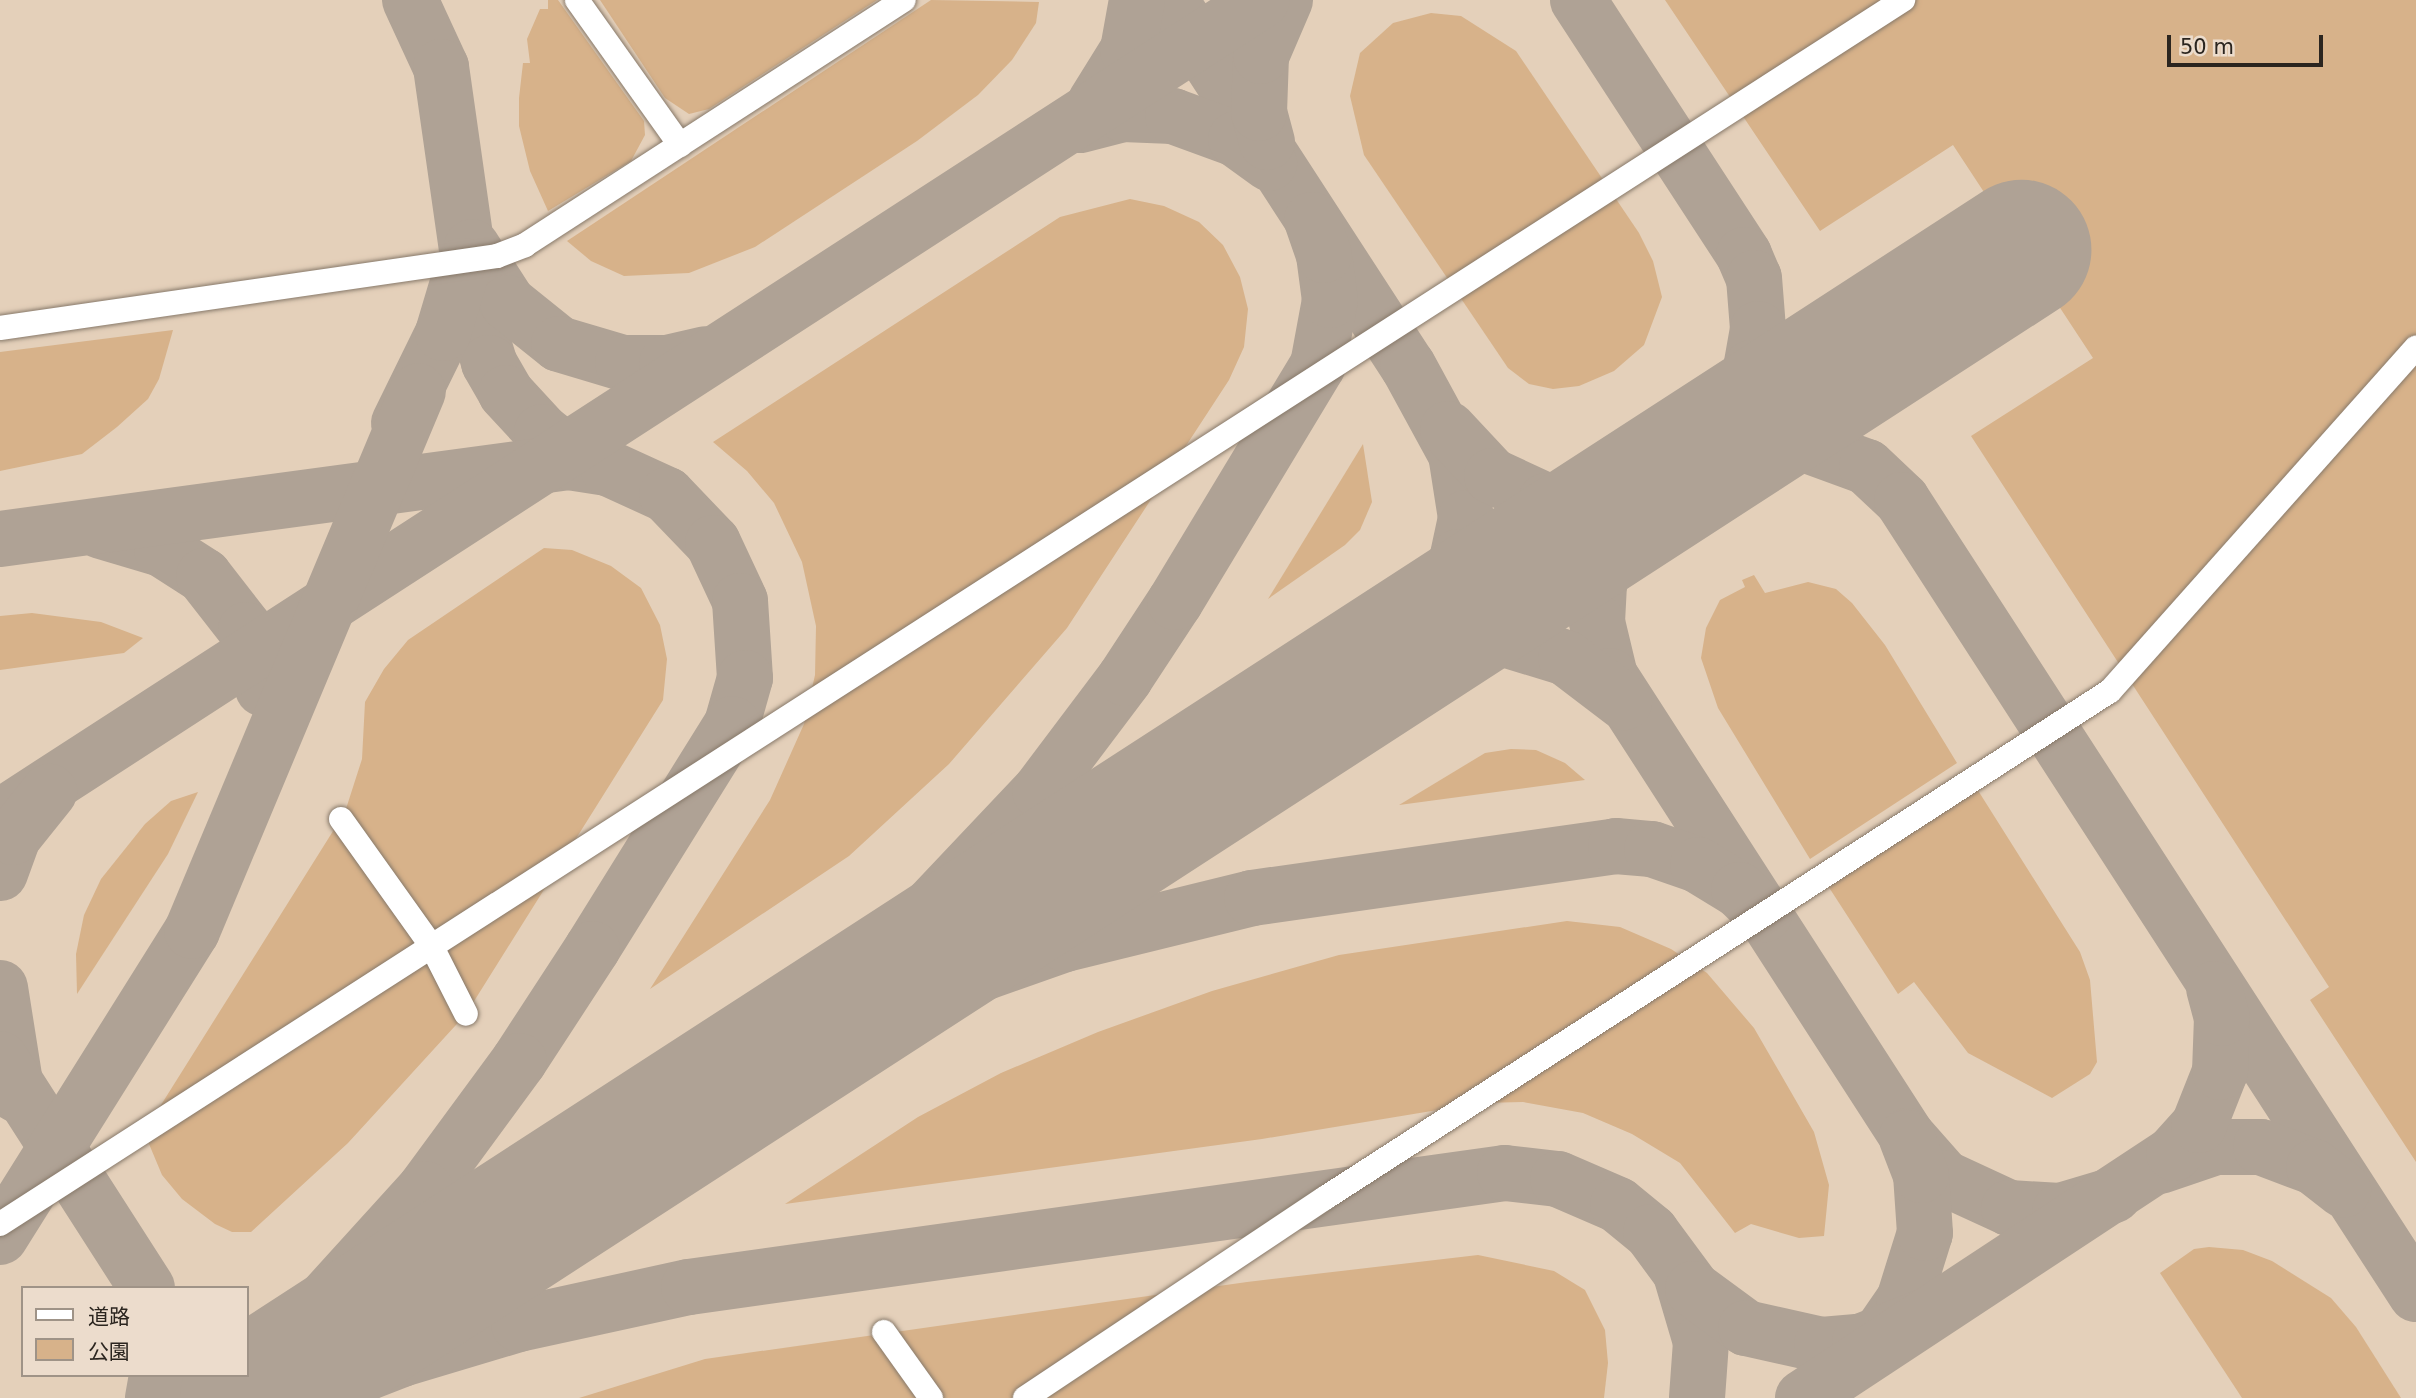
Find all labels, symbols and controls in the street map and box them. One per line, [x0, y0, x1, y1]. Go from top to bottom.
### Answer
scale bar [2171, 21, 2327, 65]
text: 50 m [2180, 35, 2234, 59]
legend [21, 1286, 248, 1377]
text: 道路 [88, 1305, 130, 1329]
text: 公園 [88, 1340, 130, 1364]

